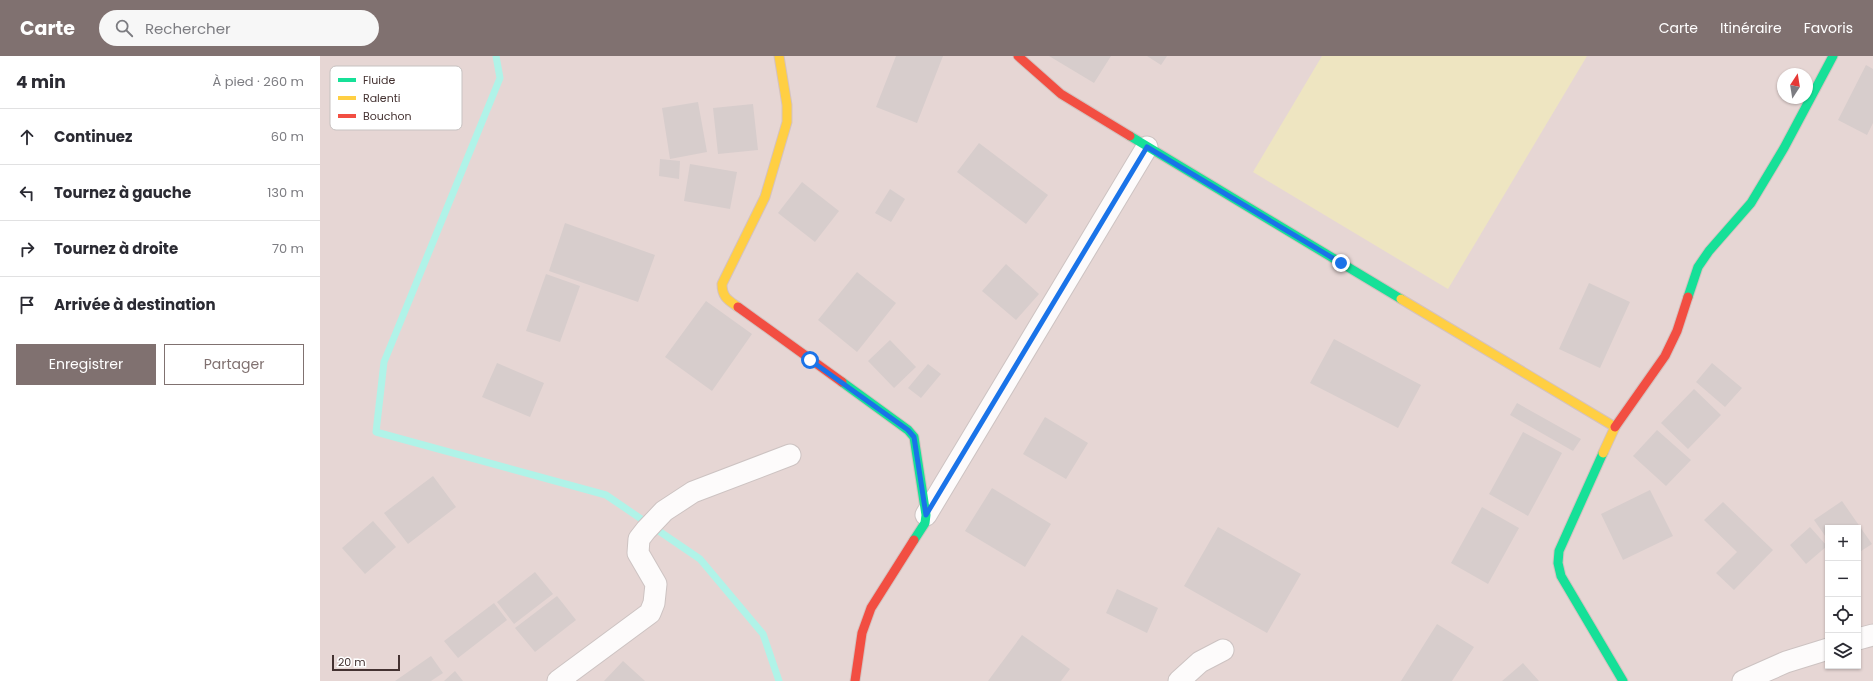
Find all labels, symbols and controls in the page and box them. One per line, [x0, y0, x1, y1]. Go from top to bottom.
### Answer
search box [99, 10, 379, 46]
text: Carte [20, 15, 75, 42]
icon: search [113, 17, 135, 39]
text: Rechercher [145, 18, 231, 39]
text: Carte [1659, 18, 1698, 38]
text: Itinéraire [1720, 18, 1782, 38]
text: Favoris [1804, 18, 1853, 38]
legend [330, 66, 462, 130]
north arrow [1777, 68, 1813, 104]
text: 4 min [16, 70, 66, 94]
text: À pied · 260 m [212, 72, 304, 91]
text: Fluide [363, 72, 395, 88]
text: Ralenti [363, 90, 401, 106]
text: Bouchon [363, 108, 412, 124]
icon: ahead [16, 126, 38, 148]
text: Continuez [54, 126, 133, 147]
text: 60 m [271, 127, 304, 146]
icon: left [16, 182, 38, 204]
text: Tournez à gauche [54, 182, 191, 203]
text: 130 m [267, 183, 304, 202]
icon: right [16, 238, 38, 260]
text: Tournez à droite [54, 238, 178, 259]
text: 70 m [272, 239, 304, 258]
route end [1332, 254, 1350, 272]
icon: arrive [16, 294, 38, 316]
text: Arrivée à destination [54, 294, 216, 315]
button: Enregistrer [16, 344, 156, 385]
button: Partager [164, 344, 304, 385]
route start [801, 351, 819, 369]
map controls [1825, 525, 1861, 669]
button: + [1825, 525, 1861, 561]
button: − [1825, 561, 1861, 597]
button: locate [1825, 597, 1861, 633]
button: layers [1825, 633, 1861, 669]
scale bar [332, 653, 400, 672]
text: 20 m [338, 654, 366, 670]

